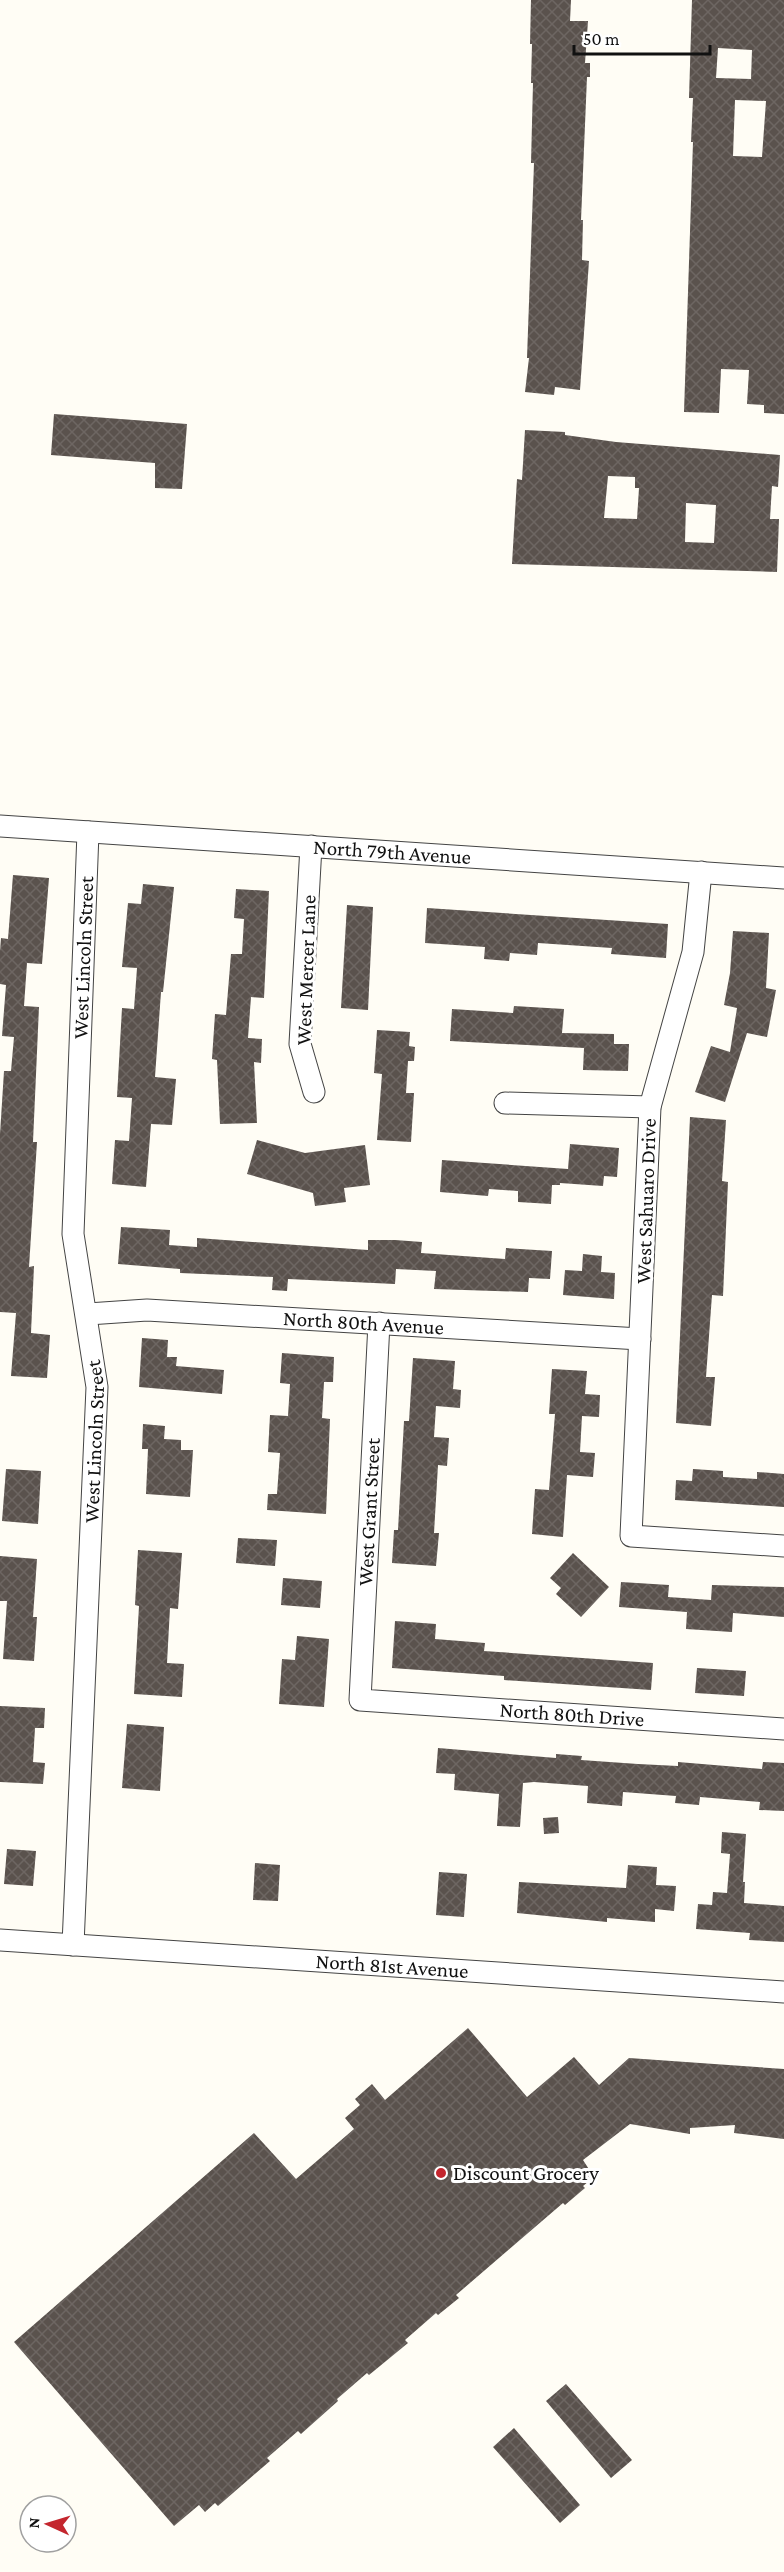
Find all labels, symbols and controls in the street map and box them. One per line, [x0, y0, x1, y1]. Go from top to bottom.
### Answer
scale bar [574, 18, 710, 56]
text: 50 m [583, 29, 620, 49]
street label: North 79th Avenue [312, 835, 472, 869]
street label: West Lincoln Street [68, 875, 98, 1040]
street label: West Mercer Lane [291, 894, 321, 1046]
street label: West Sahuaro Drive [631, 1118, 661, 1284]
street label: North 80th Avenue [282, 1306, 445, 1339]
street label: West Lincoln Street [79, 1357, 109, 1523]
street label: West Grant Street [353, 1436, 385, 1587]
street label: North 80th Drive [499, 1698, 645, 1731]
street label: North 81st Avenue [315, 1949, 469, 1983]
place label: Discount Grocery [453, 2161, 599, 2185]
marker: Discount Grocery [434, 2166, 448, 2180]
north arrow [18, 2494, 78, 2554]
text: N [25, 2517, 42, 2529]

